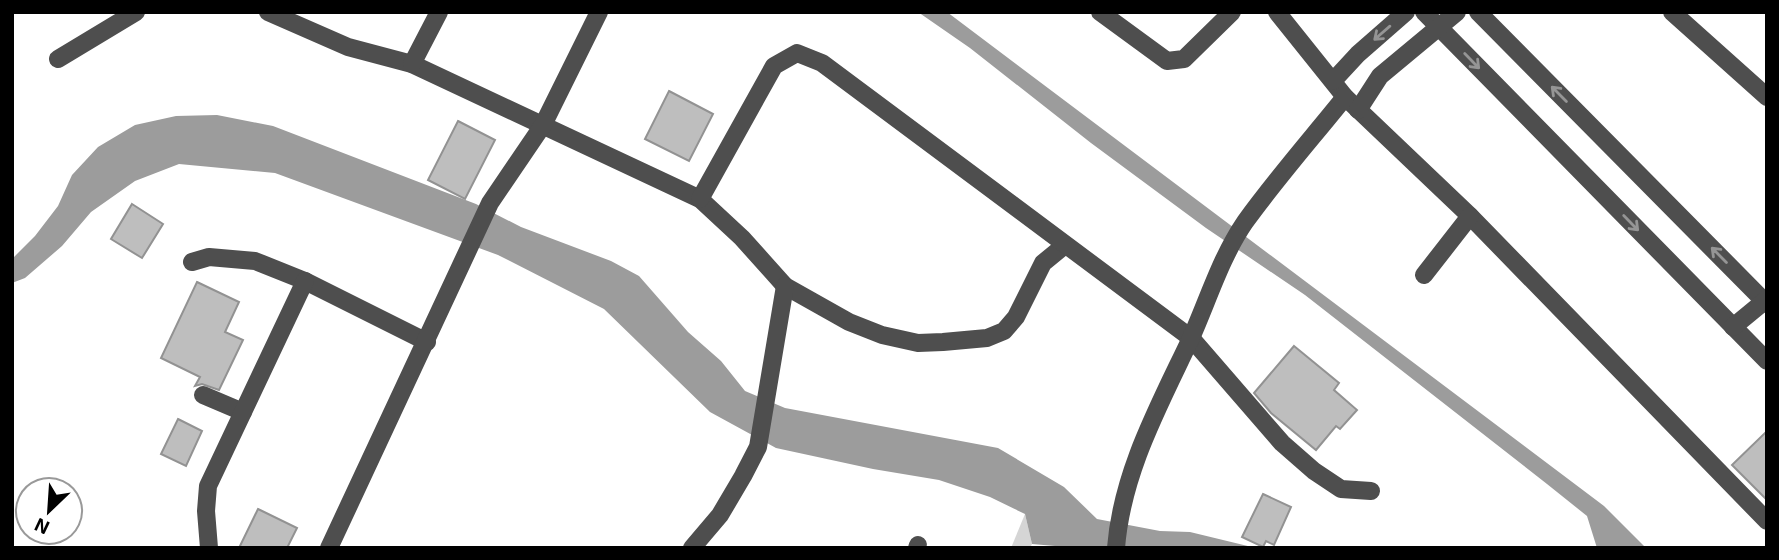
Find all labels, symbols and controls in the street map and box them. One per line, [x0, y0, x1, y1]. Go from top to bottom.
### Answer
one-way arrow [1373, 25, 1391, 41]
one-way arrow [1463, 52, 1480, 69]
one-way arrow [1550, 85, 1567, 102]
one-way arrow [1623, 214, 1640, 231]
one-way arrow [1710, 247, 1727, 264]
north arrow [14, 476, 84, 546]
text: N [31, 514, 53, 540]

